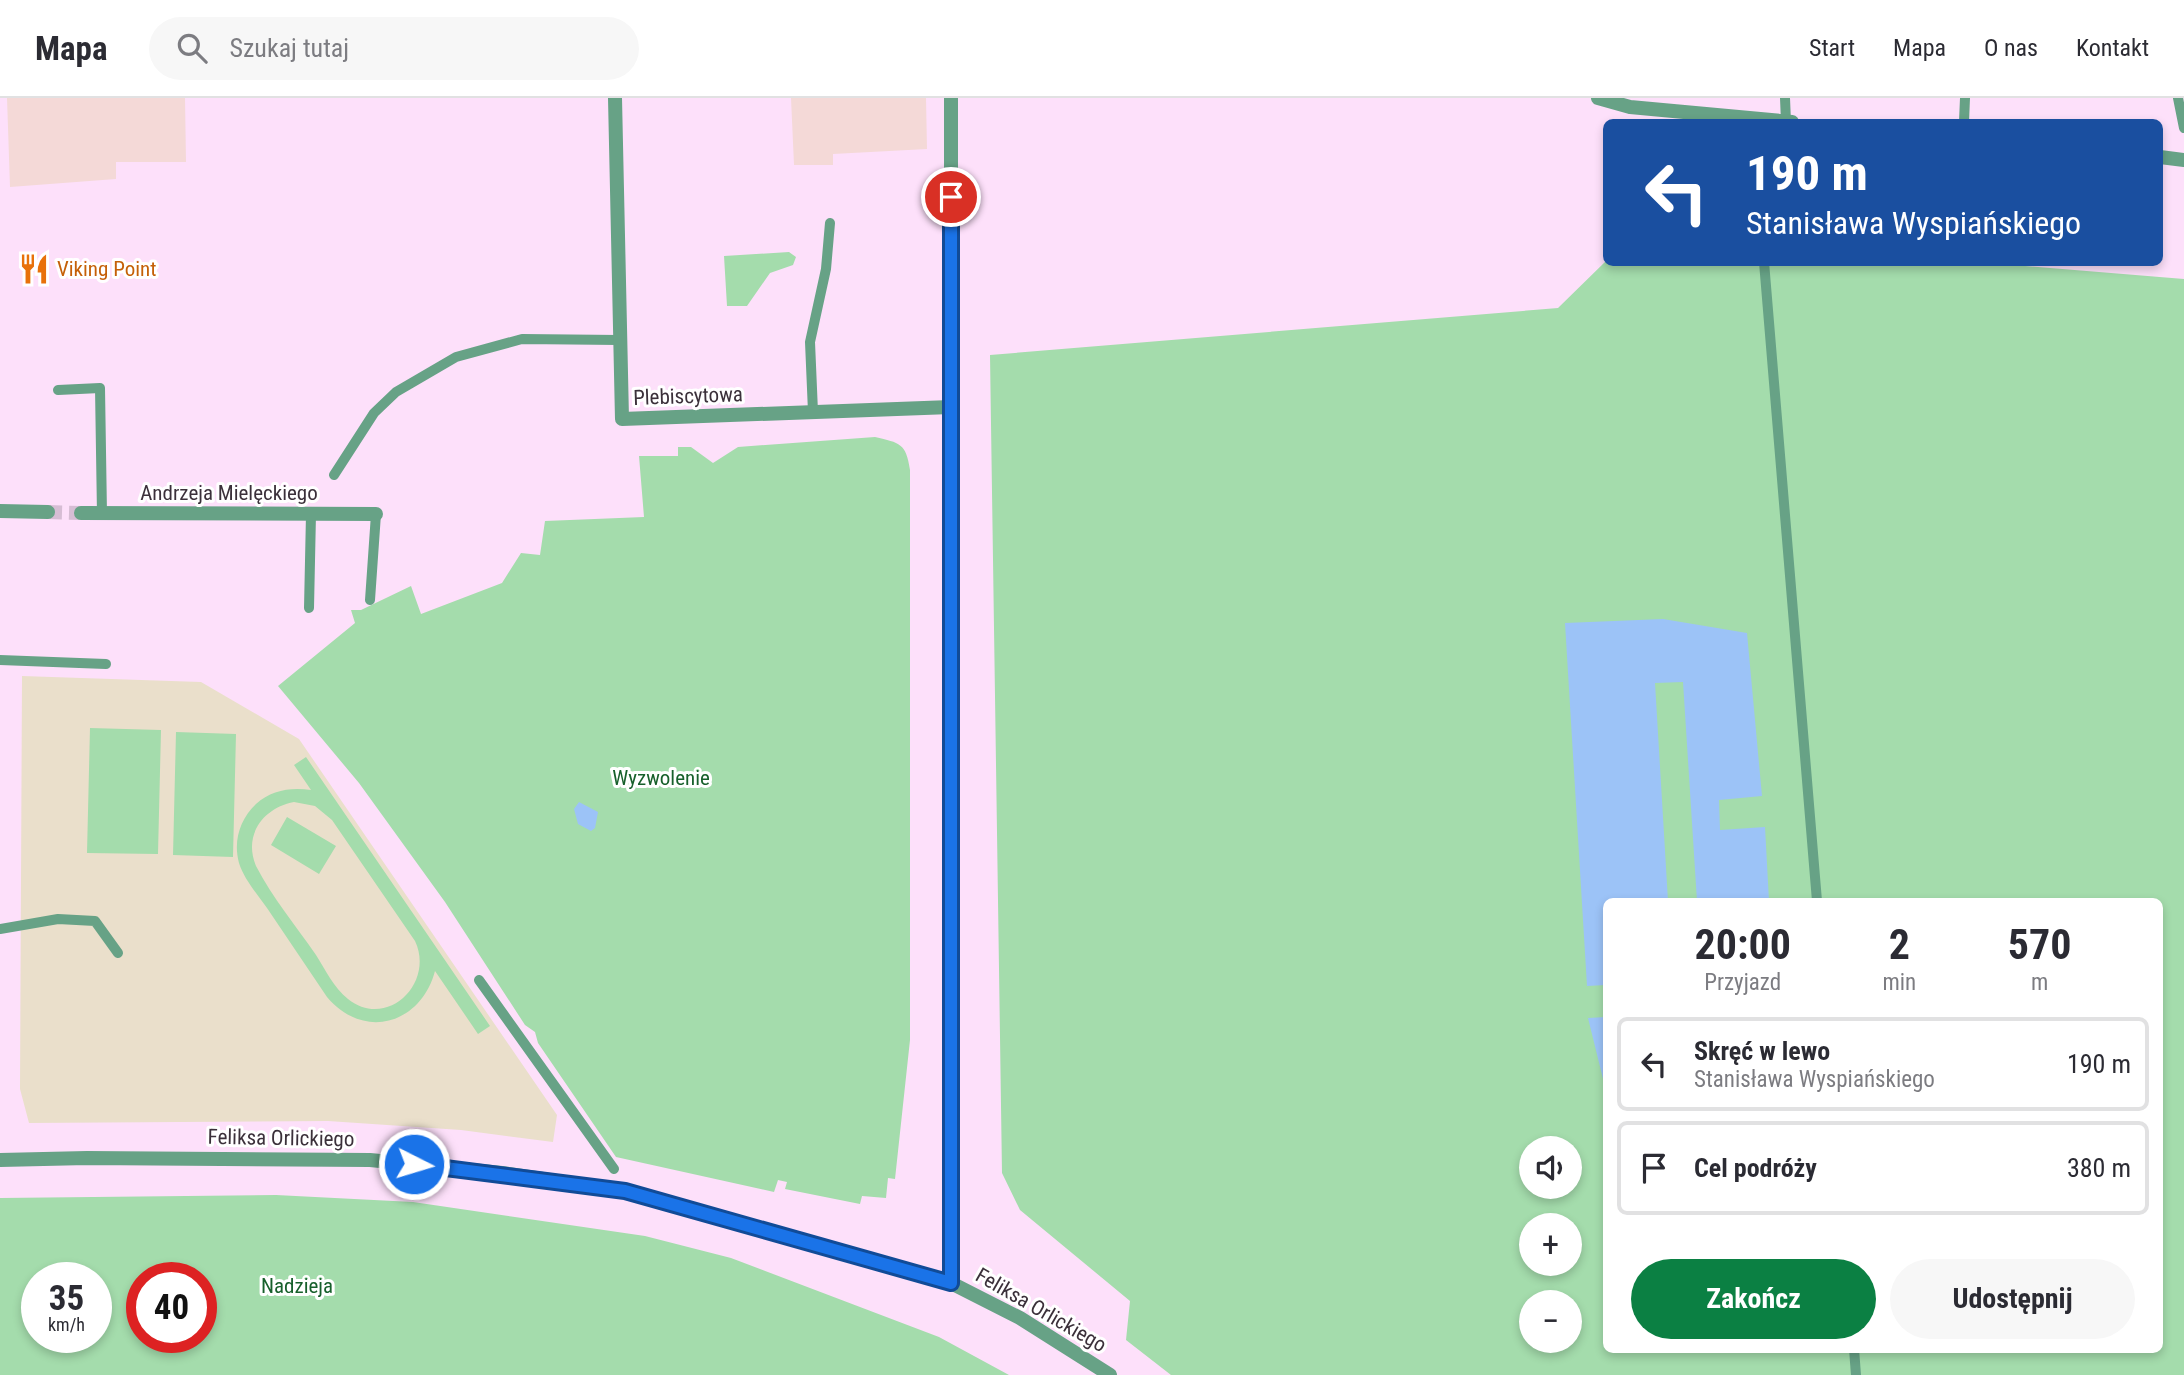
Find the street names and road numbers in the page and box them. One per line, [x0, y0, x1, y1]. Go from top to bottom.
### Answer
street label: Plebiscytowa [633, 382, 743, 410]
street label: Andrzeja Mielęckiego [140, 481, 318, 505]
street label: Feliksa Orlickiego [207, 1125, 355, 1151]
street label: Feliksa Orlickiego [971, 1263, 1111, 1357]

